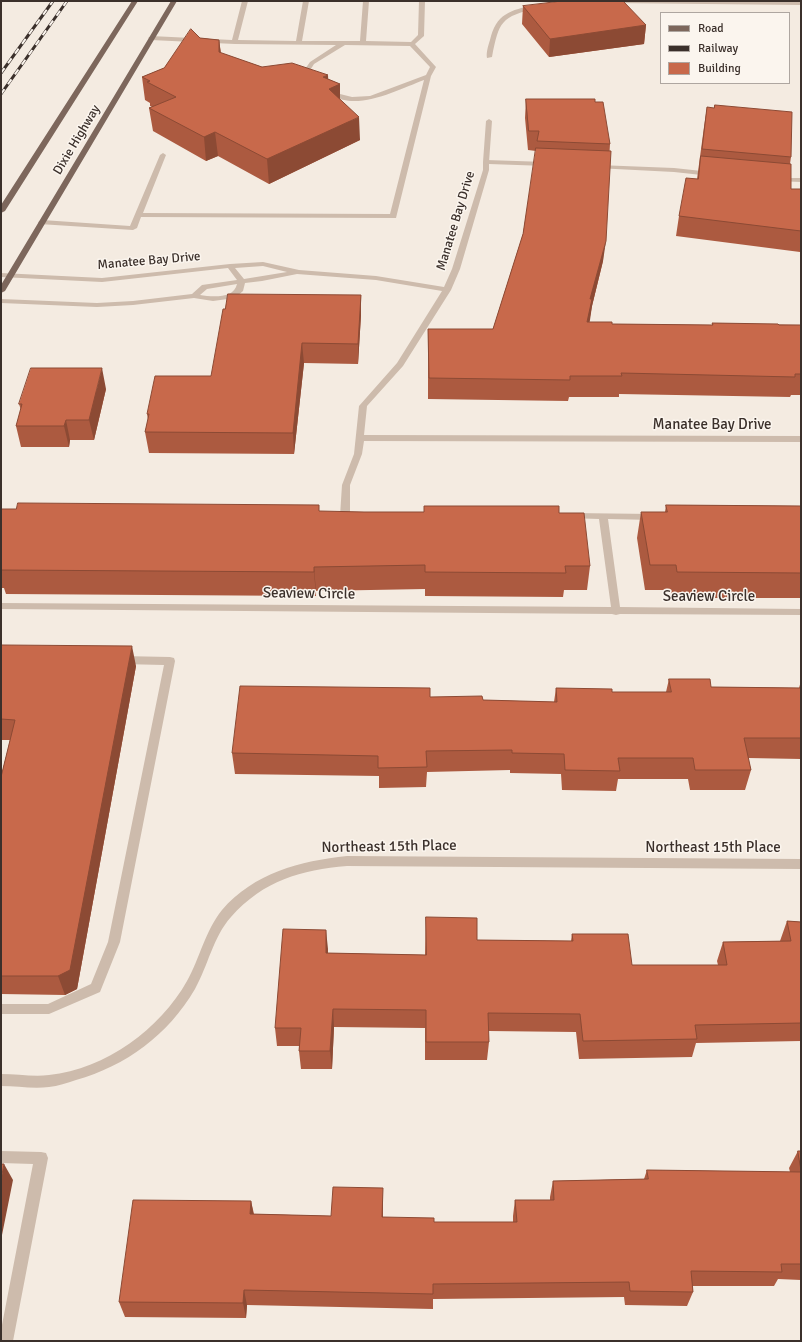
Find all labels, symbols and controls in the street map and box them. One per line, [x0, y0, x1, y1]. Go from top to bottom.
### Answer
legend [660, 12, 790, 84]
text: Road [698, 21, 724, 36]
text: Railway [698, 41, 738, 56]
text: Building [698, 61, 741, 76]
street label: Dixie Highway [50, 102, 104, 178]
street label: Manatee Bay Drive [433, 169, 479, 273]
street label: Manatee Bay Drive [97, 249, 201, 273]
street label: Manatee Bay Drive [652, 416, 772, 434]
street label: Seaview Circle [263, 584, 355, 604]
street label: Seaview Circle [663, 588, 755, 606]
street label: Northeast 15th Place [321, 837, 457, 857]
street label: Northeast 15th Place [645, 839, 781, 857]

